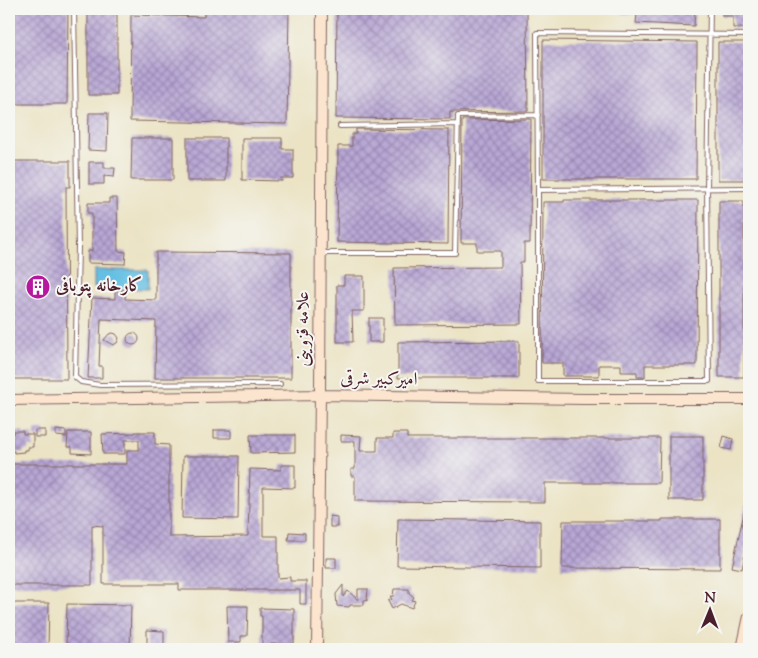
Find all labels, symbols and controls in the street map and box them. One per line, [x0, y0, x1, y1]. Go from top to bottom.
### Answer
building icon: کارخانه پتوبافی [25, 274, 51, 300]
place label: کارخانه پتوبافی [55, 274, 143, 300]
street label: علامه قزوینی [291, 291, 317, 367]
street label: امیرکبیر شرقی [340, 366, 418, 394]
north arrow [686, 586, 736, 636]
text: N [704, 589, 716, 609]

